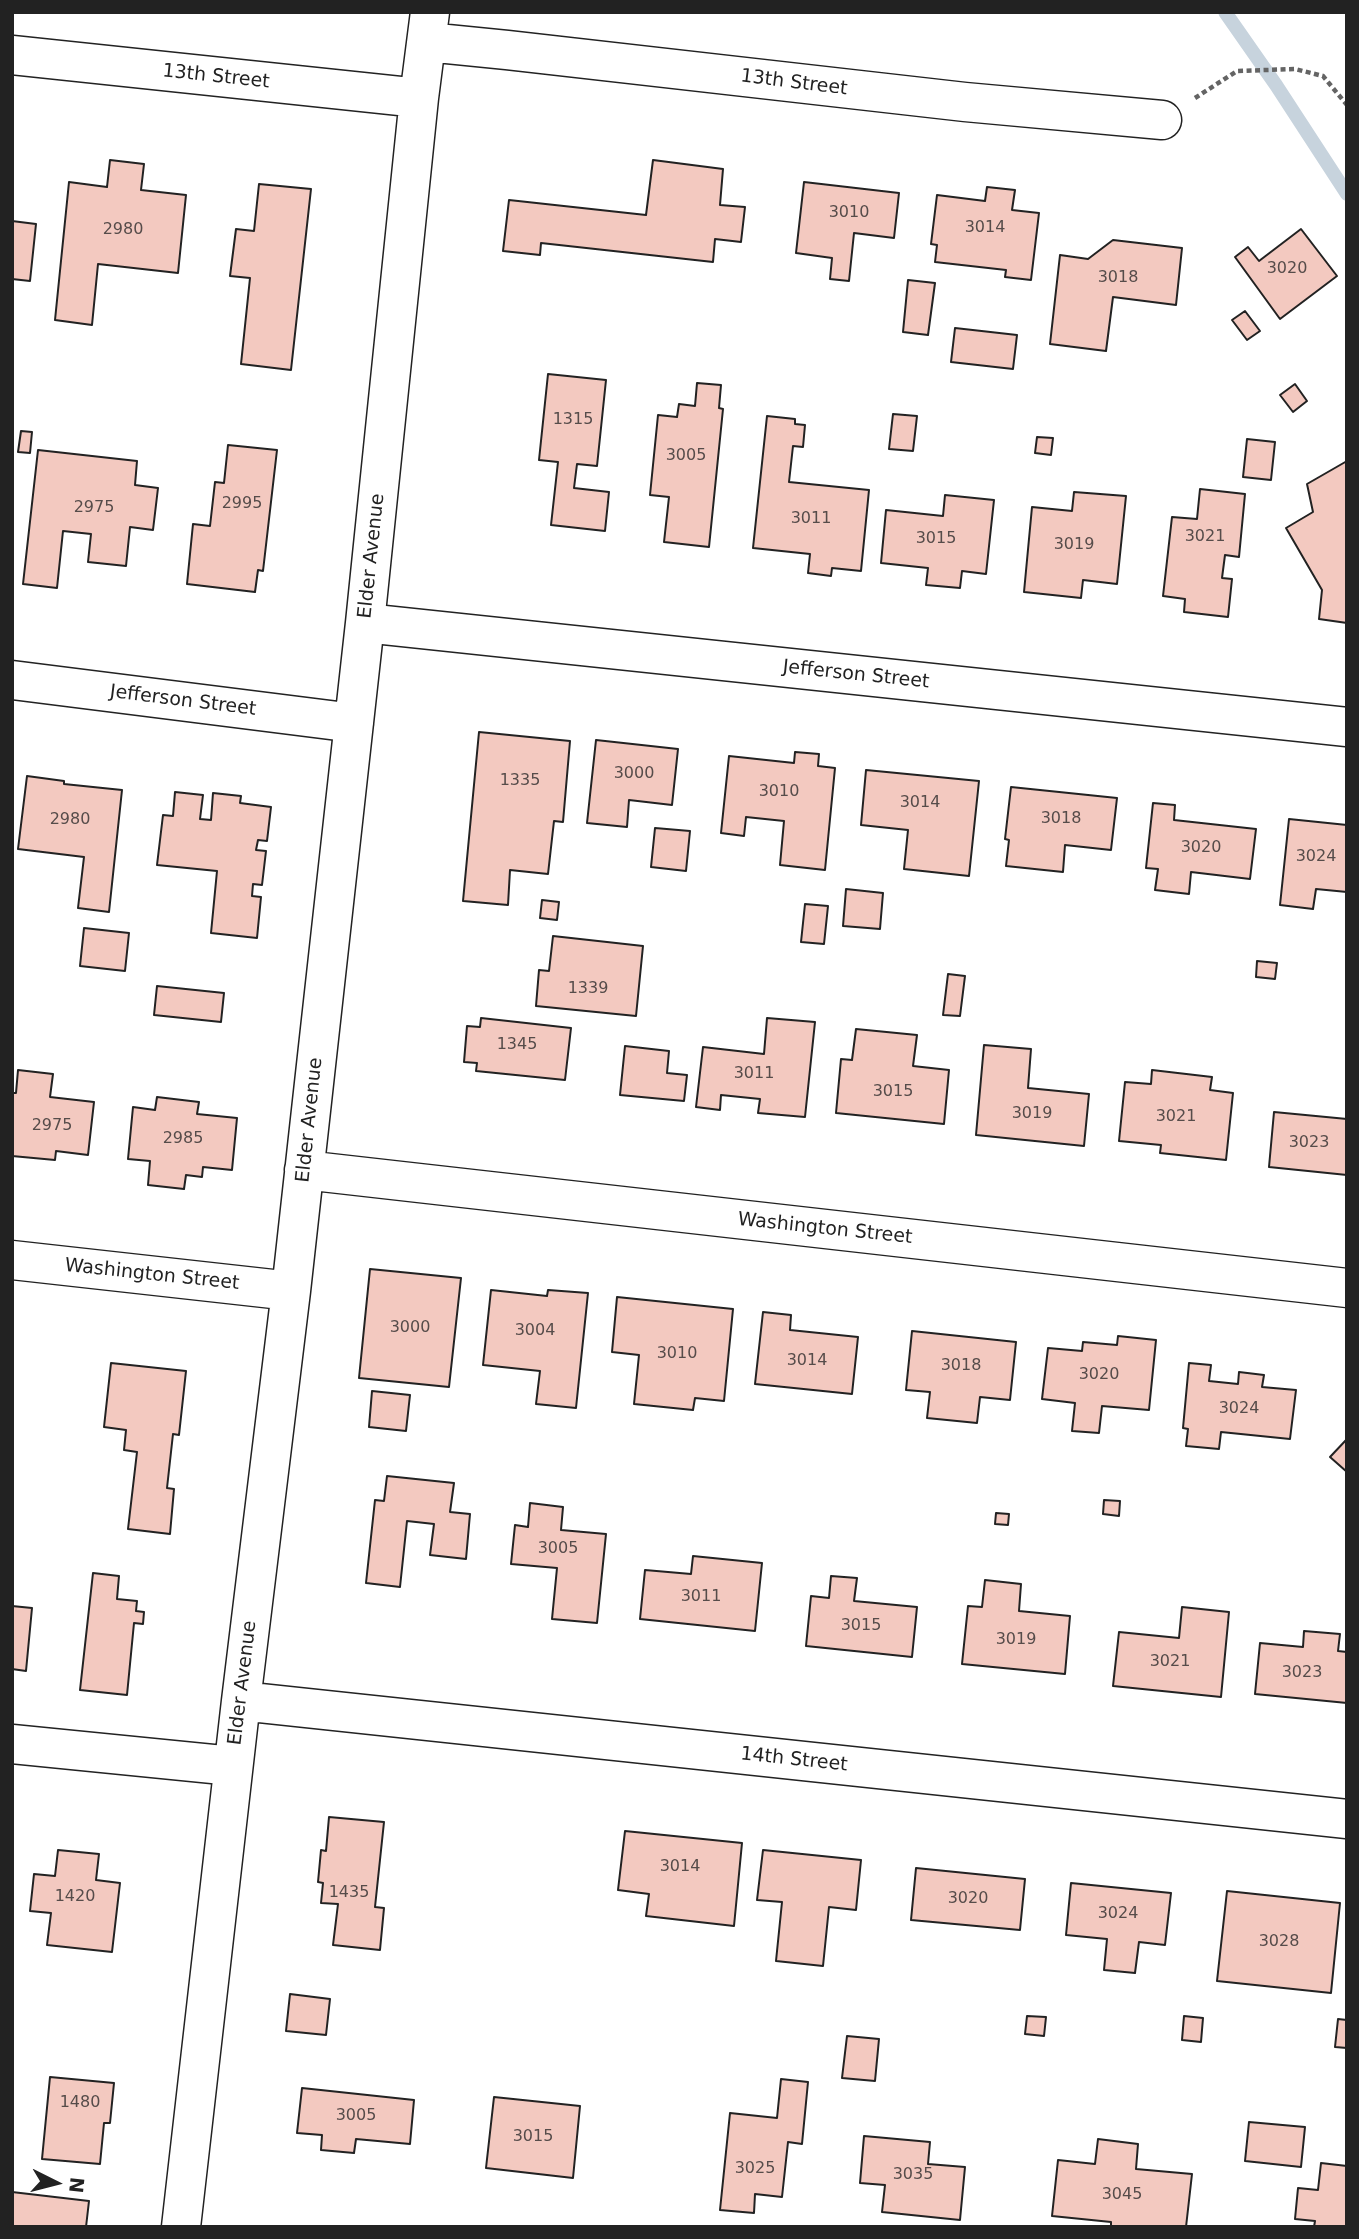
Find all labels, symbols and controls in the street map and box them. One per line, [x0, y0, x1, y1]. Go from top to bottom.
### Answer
street label: 13th Street [161, 60, 271, 94]
street label: 13th Street [739, 65, 849, 101]
house number: 3010 [829, 203, 869, 223]
house number: 3014 [965, 218, 1005, 238]
house number: 2980 [103, 220, 143, 240]
house number: 3020 [1267, 259, 1307, 279]
house number: 3018 [1098, 268, 1138, 288]
house number: 1315 [553, 410, 593, 430]
house number: 3005 [666, 446, 706, 466]
street label: Elder Avenue [354, 492, 390, 620]
house number: 2995 [222, 494, 262, 514]
house number: 2975 [74, 498, 114, 518]
house number: 3011 [791, 509, 831, 529]
house number: 3021 [1185, 527, 1225, 547]
house number: 3015 [916, 529, 956, 549]
house number: 3019 [1054, 535, 1094, 555]
street label: Jefferson Street [782, 656, 930, 694]
street label: Jefferson Street [109, 681, 257, 721]
house number: 3000 [614, 764, 654, 784]
house number: 1335 [500, 771, 540, 791]
house number: 3010 [759, 782, 799, 802]
house number: 3014 [900, 793, 940, 813]
house number: 3018 [1041, 809, 1081, 829]
house number: 2980 [50, 810, 90, 830]
house number: 3020 [1181, 838, 1221, 858]
house number: 3024 [1296, 847, 1336, 867]
house number: 1339 [568, 979, 608, 999]
house number: 1345 [497, 1035, 537, 1055]
street label: Elder Avenue [292, 1056, 328, 1184]
house number: 3011 [734, 1064, 774, 1084]
house number: 3015 [873, 1082, 913, 1102]
house number: 3019 [1012, 1104, 1052, 1124]
house number: 3021 [1156, 1107, 1196, 1127]
house number: 2975 [32, 1116, 72, 1136]
house number: 2985 [163, 1129, 203, 1149]
house number: 3023 [1289, 1133, 1329, 1153]
street label: Washington Street [737, 1208, 913, 1250]
street label: Washington Street [64, 1254, 240, 1296]
house number: 3000 [390, 1318, 430, 1338]
house number: 3004 [515, 1321, 555, 1341]
house number: 3010 [657, 1344, 697, 1364]
house number: 3014 [787, 1351, 827, 1371]
house number: 3018 [941, 1356, 981, 1376]
house number: 3020 [1079, 1365, 1119, 1385]
house number: 3024 [1219, 1399, 1259, 1419]
house number: 3005 [538, 1539, 578, 1559]
house number: 3011 [681, 1587, 721, 1607]
house number: 3015 [841, 1616, 881, 1636]
street label: Elder Avenue [224, 1619, 262, 1747]
house number: 3019 [996, 1630, 1036, 1650]
house number: 3021 [1150, 1652, 1190, 1672]
house number: 3023 [1282, 1663, 1322, 1683]
street label: 14th Street [739, 1743, 849, 1777]
house number: 3014 [660, 1857, 700, 1877]
house number: 1435 [329, 1883, 369, 1903]
house number: 1420 [55, 1887, 95, 1907]
house number: 3020 [948, 1889, 988, 1909]
house number: 3024 [1098, 1904, 1138, 1924]
house number: 3028 [1259, 1932, 1299, 1952]
house number: 1480 [60, 2093, 100, 2113]
house number: 3005 [336, 2106, 376, 2126]
house number: 3015 [513, 2127, 553, 2147]
north arrow [21, 2148, 91, 2218]
house number: 3025 [735, 2159, 775, 2179]
house number: 3035 [893, 2165, 933, 2185]
text: N [65, 2176, 89, 2194]
house number: 3045 [1102, 2185, 1142, 2205]

